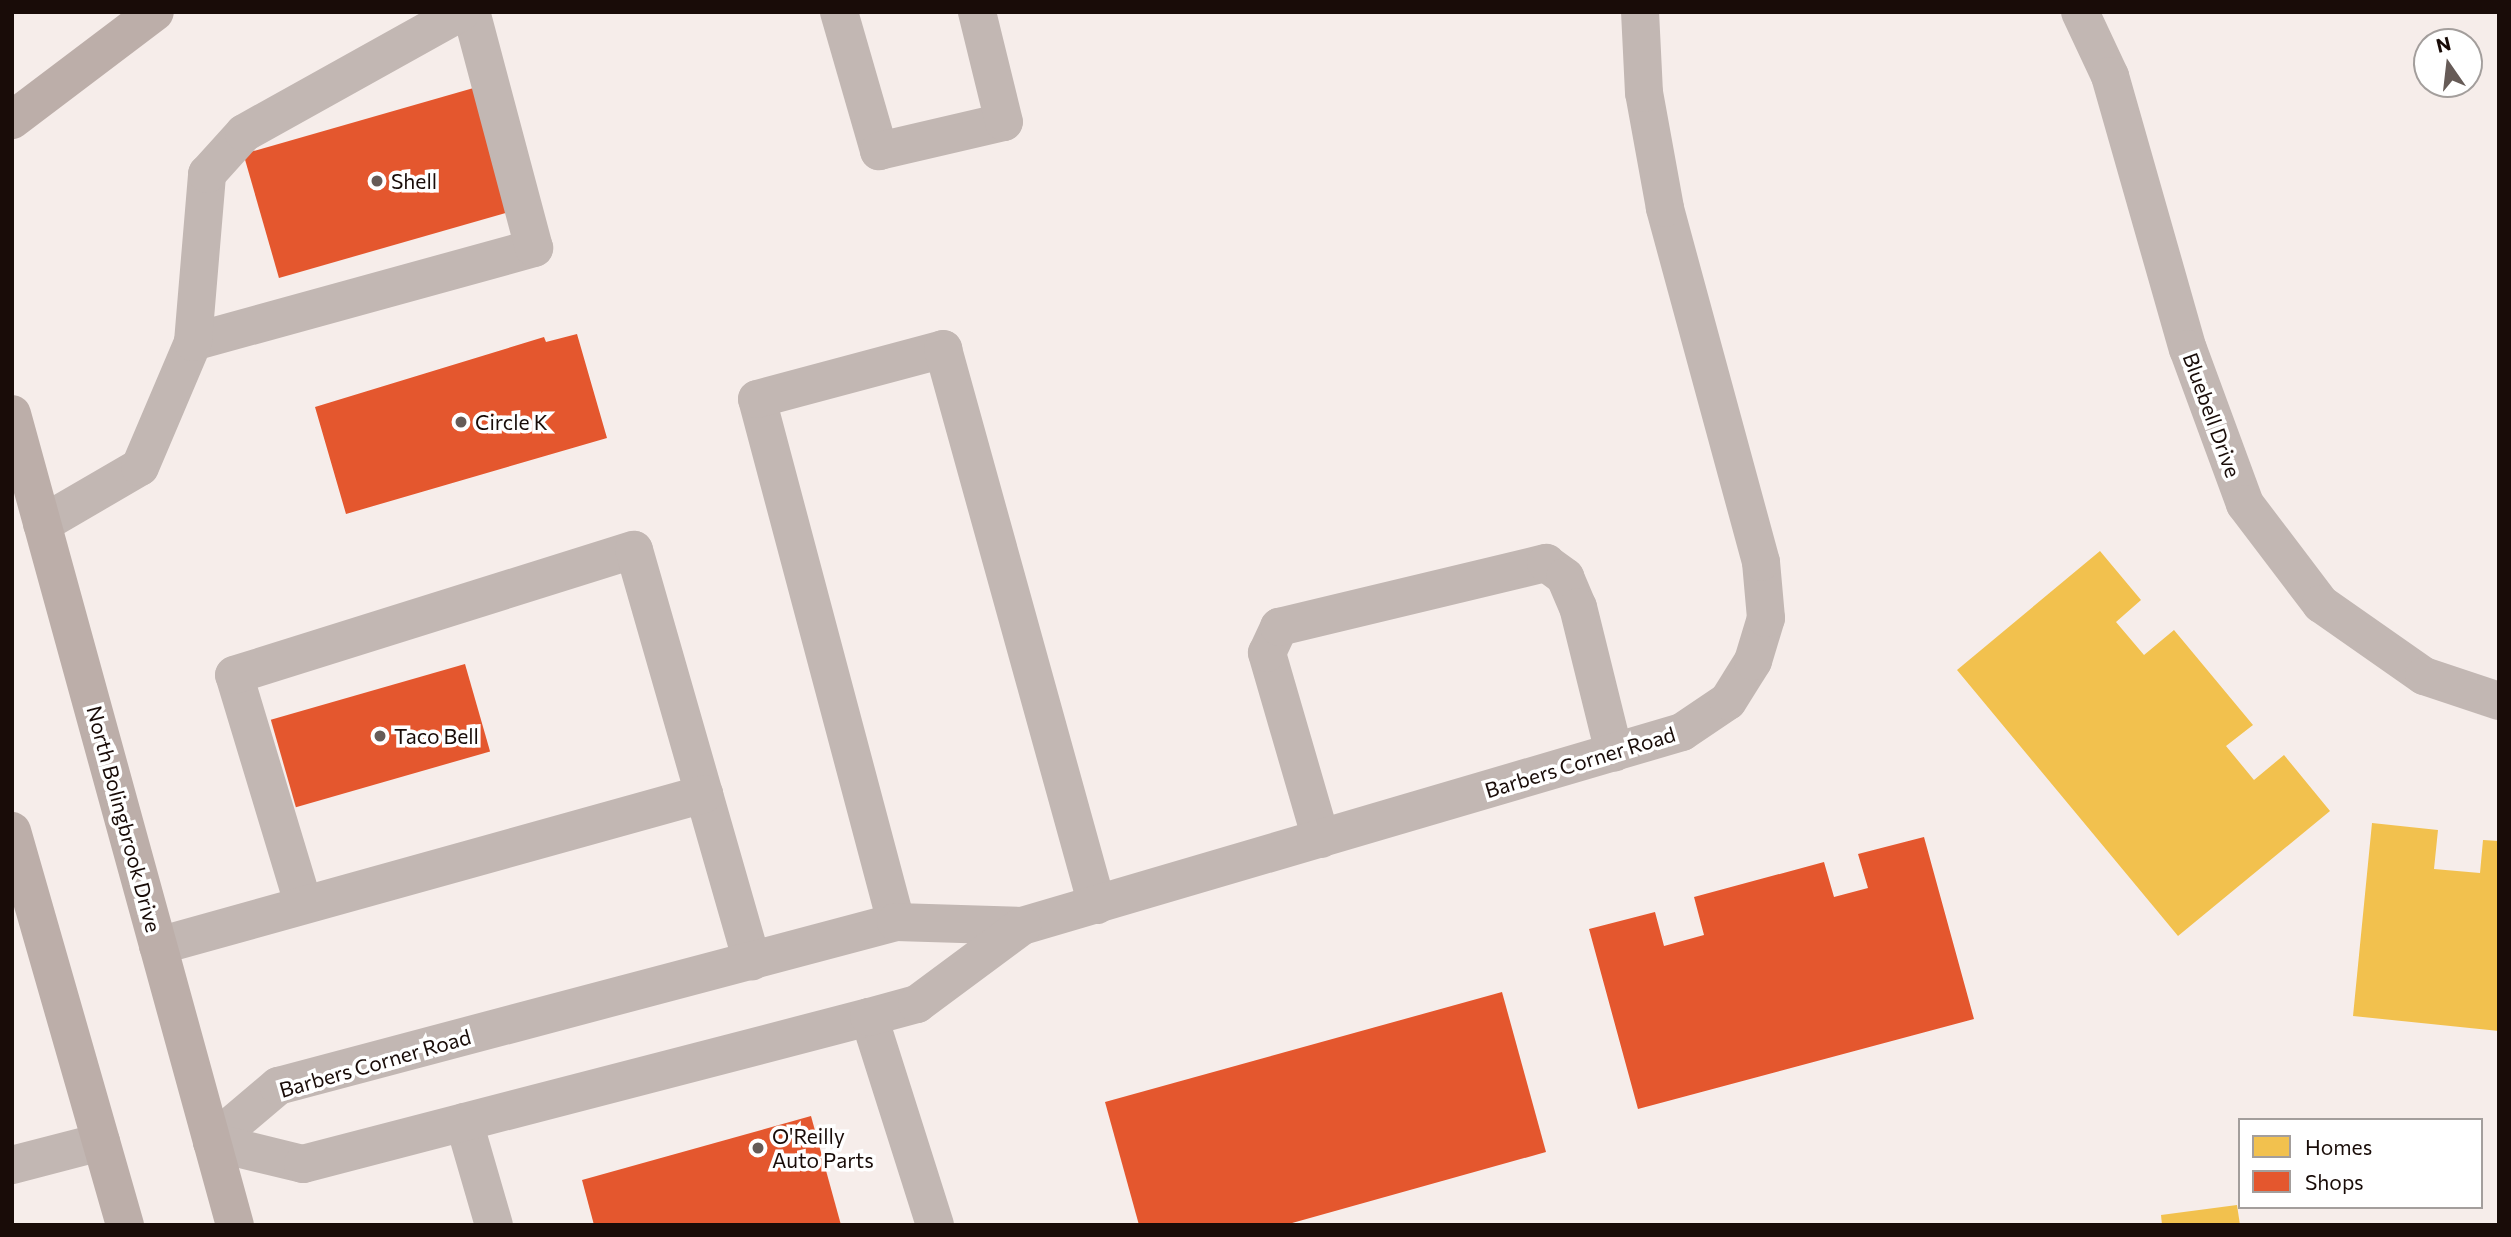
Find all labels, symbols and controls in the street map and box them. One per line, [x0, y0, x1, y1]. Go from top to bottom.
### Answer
north arrow [2413, 28, 2483, 98]
text: N [2434, 31, 2453, 57]
place label: Shell [391, 168, 437, 194]
marker: Shell [369, 173, 385, 189]
street label: Bluebell Drive [2178, 349, 2246, 481]
place label: Circle K [475, 409, 548, 435]
marker: Circle K [453, 414, 469, 430]
street label: North Bolingbrook Drive [82, 703, 166, 935]
street label: Barbers Corner Road [1482, 721, 1678, 803]
place label: Taco Bell [394, 723, 479, 749]
marker: Taco Bell [372, 728, 388, 744]
street label: Barbers Corner Road [276, 1024, 474, 1102]
legend [2238, 1118, 2483, 1209]
place label: O'Reilly Auto Parts [772, 1123, 874, 1173]
text: Homes [2305, 1134, 2372, 1159]
marker: O'Reilly Auto Parts [750, 1140, 766, 1156]
text: Shops [2305, 1169, 2364, 1194]

